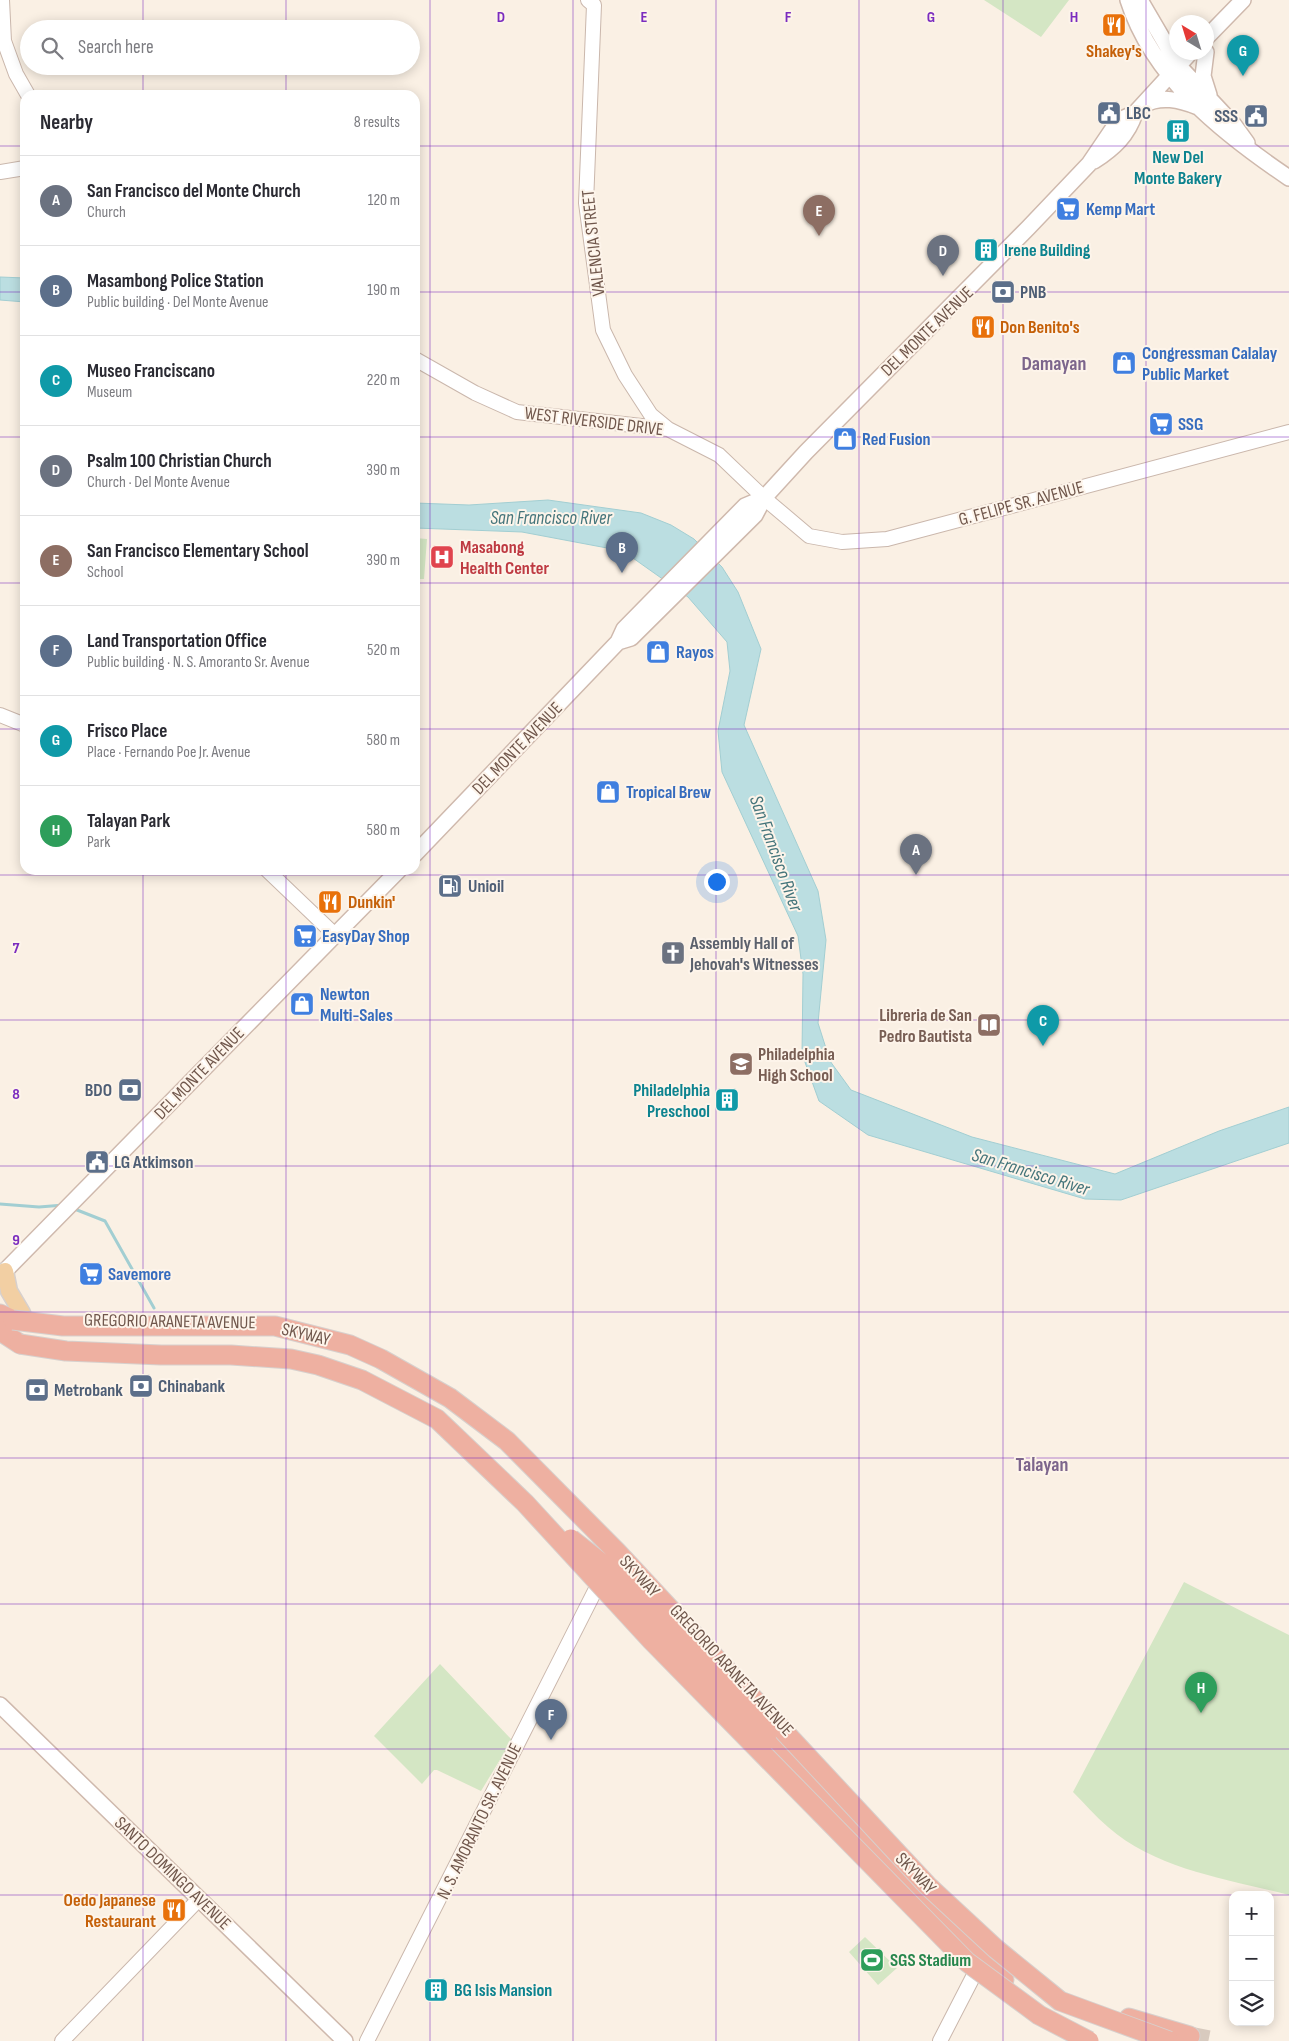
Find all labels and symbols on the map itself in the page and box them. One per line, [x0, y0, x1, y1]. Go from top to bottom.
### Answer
text: D [497, 8, 505, 27]
text: E [641, 8, 648, 27]
text: F [785, 8, 792, 27]
text: G [927, 8, 935, 27]
text: H [1070, 8, 1078, 27]
restaurant icon: Shakey's [1101, 12, 1127, 38]
north arrow [1169, 15, 1214, 60]
pin: G [1227, 35, 1259, 76]
place label: Shakey's [1086, 41, 1142, 62]
public building icon: LBC [1096, 100, 1122, 126]
place label: LBC [1126, 103, 1151, 124]
public building icon: SSS [1243, 103, 1269, 129]
place label: SSS [1214, 106, 1238, 127]
building icon: New Del Monte Bakery [1165, 118, 1191, 144]
place label: New Del Monte Bakery [1134, 147, 1222, 189]
street label: VALENCIA STREET [577, 189, 610, 297]
pin: E [803, 195, 835, 236]
supermarket icon: Kemp Mart [1055, 196, 1081, 222]
place label: Kemp Mart [1086, 199, 1155, 220]
pin: D [927, 235, 959, 276]
building icon: Irene Building [973, 237, 999, 263]
place label: Irene Building [1004, 240, 1091, 261]
bank icon: PNB [990, 279, 1016, 305]
street label: DEL MONTE AVENUE [877, 282, 978, 381]
place label: PNB [1020, 282, 1047, 303]
restaurant icon: Don Benito's [970, 314, 996, 340]
place label: Don Benito's [1000, 317, 1080, 338]
place label: Congressman Calalay Public Market [1142, 343, 1278, 385]
shop icon: Congressman Calalay Public Market [1111, 350, 1137, 376]
district label: Damayan [1022, 352, 1086, 376]
street label: WEST RIVERSIDE DRIVE [523, 403, 664, 440]
supermarket icon: SSG [1148, 411, 1174, 437]
place label: SSG [1178, 414, 1203, 435]
shop icon: Red Fusion [832, 426, 858, 452]
place label: Red Fusion [862, 429, 931, 450]
street label: G. FELIPE SR. AVENUE [956, 477, 1086, 530]
water label: San Francisco River [490, 507, 612, 530]
pin: B [606, 532, 638, 573]
place label: Masabong Health Center [460, 537, 549, 579]
hospital icon: Masabong Health Center [429, 544, 455, 570]
shop icon: Rayos [645, 639, 671, 665]
place label: Rayos [676, 642, 714, 663]
street label: DEL MONTE AVENUE [468, 698, 567, 799]
shop icon: Tropical Brew [595, 779, 621, 805]
place label: Tropical Brew [626, 782, 711, 803]
water label: San Francisco River [744, 792, 807, 915]
pin: A [900, 834, 932, 875]
your location [704, 869, 730, 895]
fuel station icon: Unioil [437, 873, 463, 899]
place label: Unioil [468, 876, 504, 897]
restaurant icon: Dunkin' [317, 889, 343, 915]
place label: Dunkin' [348, 892, 395, 913]
supermarket icon: EasyDay Shop [292, 923, 318, 949]
place label: EasyDay Shop [322, 926, 410, 947]
place label: Assembly Hall of Jehovah's Witnesses [689, 933, 819, 975]
text: 7 [13, 939, 20, 958]
church icon: Assembly Hall of Jehovah's Witnesses [660, 940, 686, 966]
place label: Newton Multi-Sales [320, 984, 393, 1026]
shop icon: Newton Multi-Sales [289, 991, 315, 1017]
place label: Libreria de San Pedro Bautista [879, 1005, 972, 1047]
pin: C [1027, 1005, 1059, 1046]
library icon: Libreria de San Pedro Bautista [976, 1012, 1002, 1038]
street label: DEL MONTE AVENUE [150, 1023, 249, 1124]
place label: Philadelphia High School [758, 1044, 835, 1086]
school or university icon: Philadelphia High School [728, 1051, 754, 1077]
bank icon: BDO [117, 1077, 143, 1103]
place label: BDO [85, 1080, 112, 1101]
place label: Philadelphia Preschool [633, 1080, 710, 1122]
text: 8 [12, 1085, 20, 1104]
building icon: Philadelphia Preschool [714, 1087, 740, 1113]
water label: San Francisco River [969, 1144, 1093, 1201]
public building icon: LG Atkimson [84, 1149, 110, 1175]
place label: LG Atkimson [114, 1152, 193, 1173]
text: 9 [12, 1231, 20, 1250]
supermarket icon: Savemore [78, 1261, 104, 1287]
place label: Savemore [108, 1264, 171, 1285]
street label: GREGORIO ARANETA AVENUE [84, 1310, 256, 1333]
street label: SKYWAY [280, 1319, 333, 1350]
bank icon: Chinabank [128, 1373, 154, 1399]
place label: Chinabank [158, 1376, 225, 1397]
bank icon: Metrobank [24, 1377, 50, 1403]
place label: Metrobank [54, 1380, 123, 1401]
district label: Talayan [1016, 1453, 1068, 1477]
street label: SKYWAY [615, 1551, 664, 1602]
street label: GREGORIO ARANETA AVENUE [665, 1600, 798, 1740]
pin: H [1185, 1672, 1217, 1713]
pin: F [535, 1699, 567, 1740]
street label: N. S. AMORANTO SR. AVENUE [433, 1740, 526, 1903]
street label: SANTO DOMINGO AVENUE [110, 1812, 235, 1934]
street label: SKYWAY [891, 1848, 941, 1899]
place label: Oedo Japanese Restaurant [64, 1890, 156, 1932]
restaurant icon: Oedo Japanese Restaurant [161, 1897, 187, 1923]
sports icon: SGS Stadium [859, 1947, 885, 1973]
place label: SGS Stadium [890, 1950, 971, 1971]
building icon: BG Isis Mansion [423, 1977, 449, 2003]
place label: BG Isis Mansion [454, 1980, 552, 2001]

